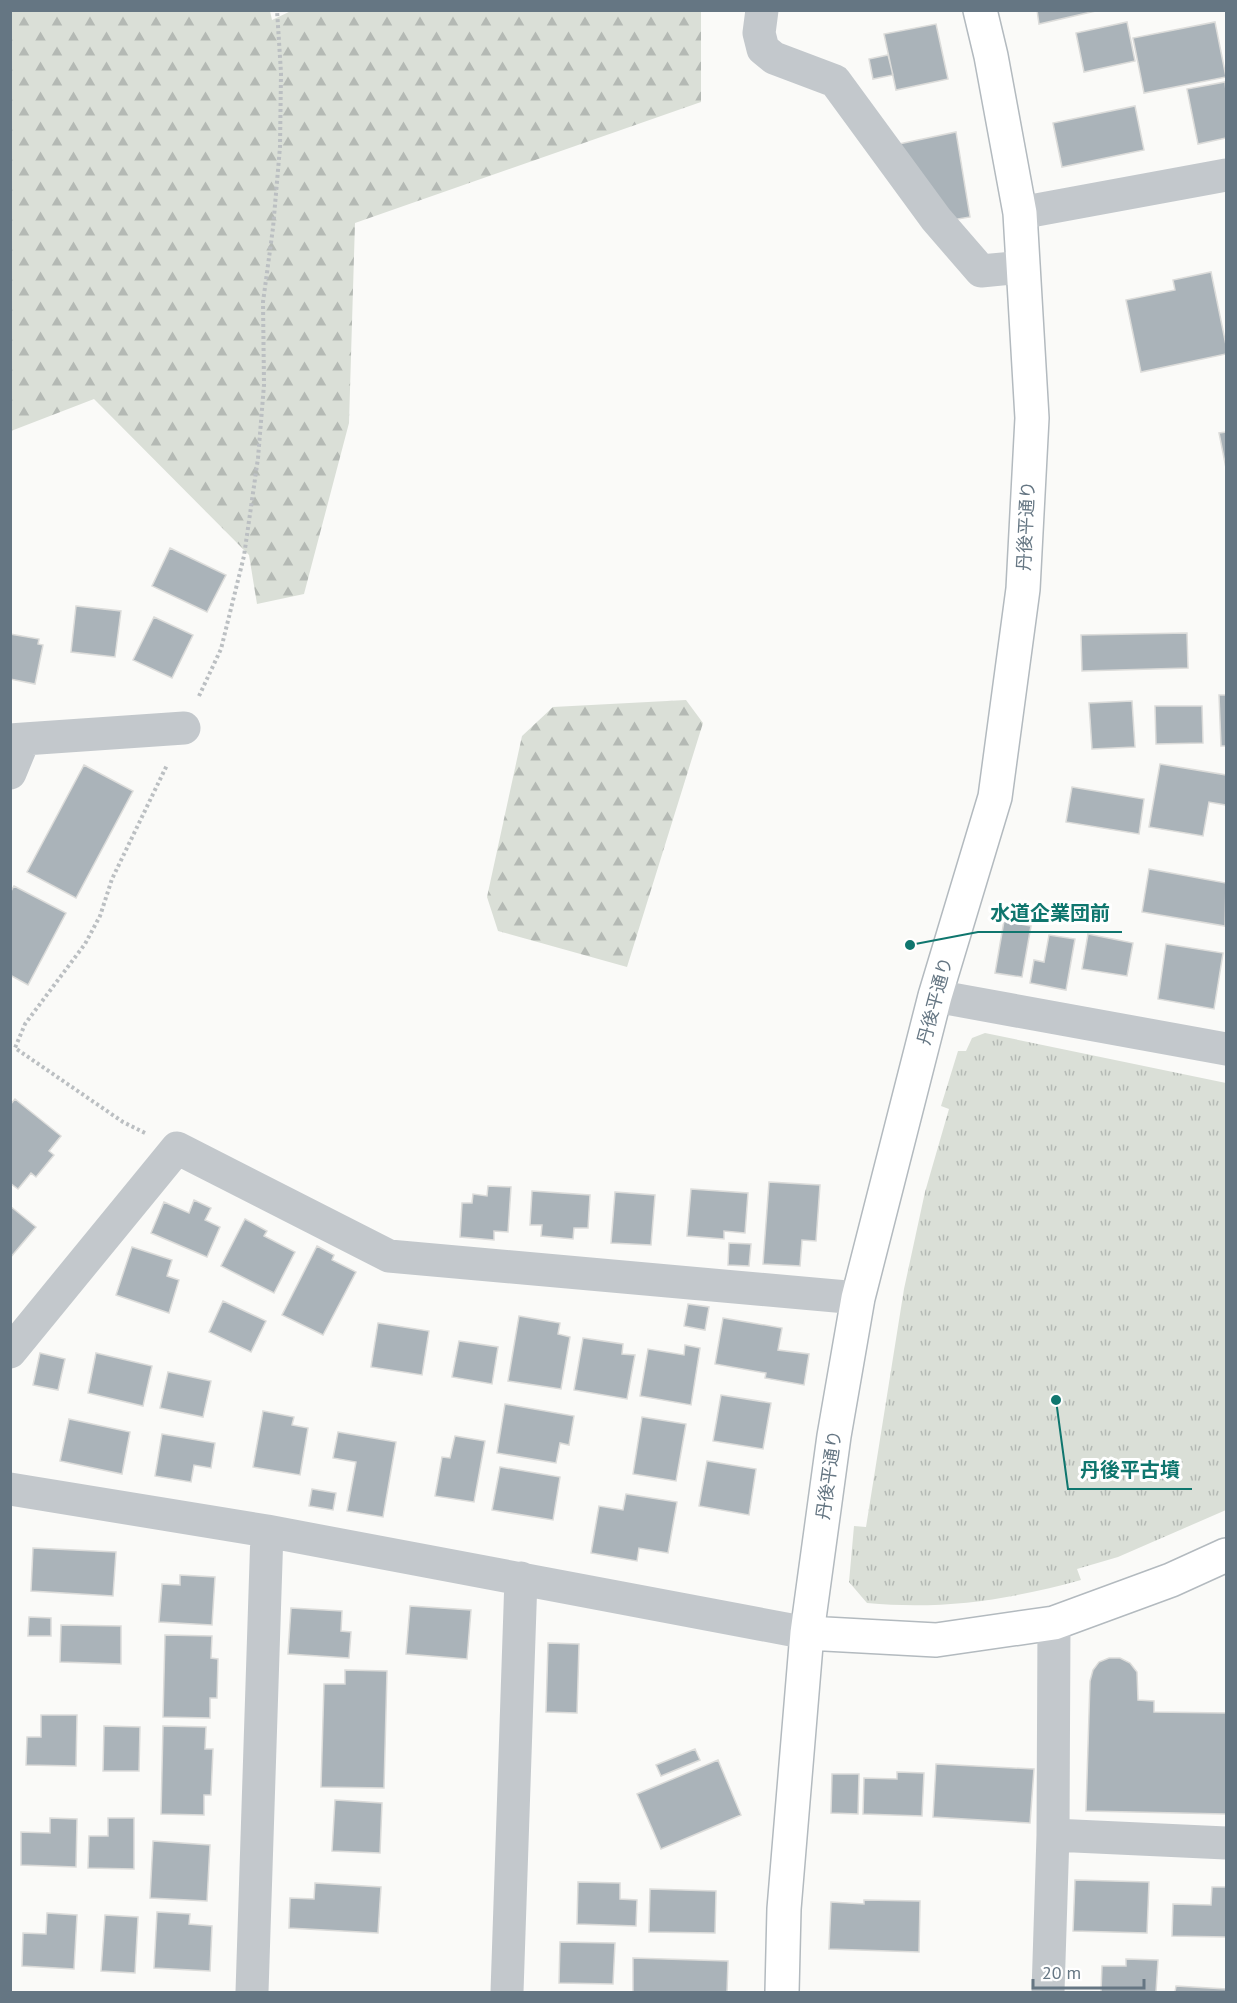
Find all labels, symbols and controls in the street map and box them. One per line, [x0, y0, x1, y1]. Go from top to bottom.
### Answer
street label: 丹後平通り [1012, 480, 1039, 572]
callout: 水道企業団前 [978, 894, 1122, 932]
text: 水道企業団前 [990, 900, 1110, 926]
street label: 丹後平通り [912, 954, 957, 1047]
street label: 丹後平通り [811, 1429, 846, 1521]
callout: 丹後平古墳 [1068, 1451, 1192, 1489]
text: 丹後平古墳 [1080, 1457, 1180, 1483]
scale bar [1033, 1952, 1144, 1990]
text: 20 m [1042, 1961, 1081, 1984]

